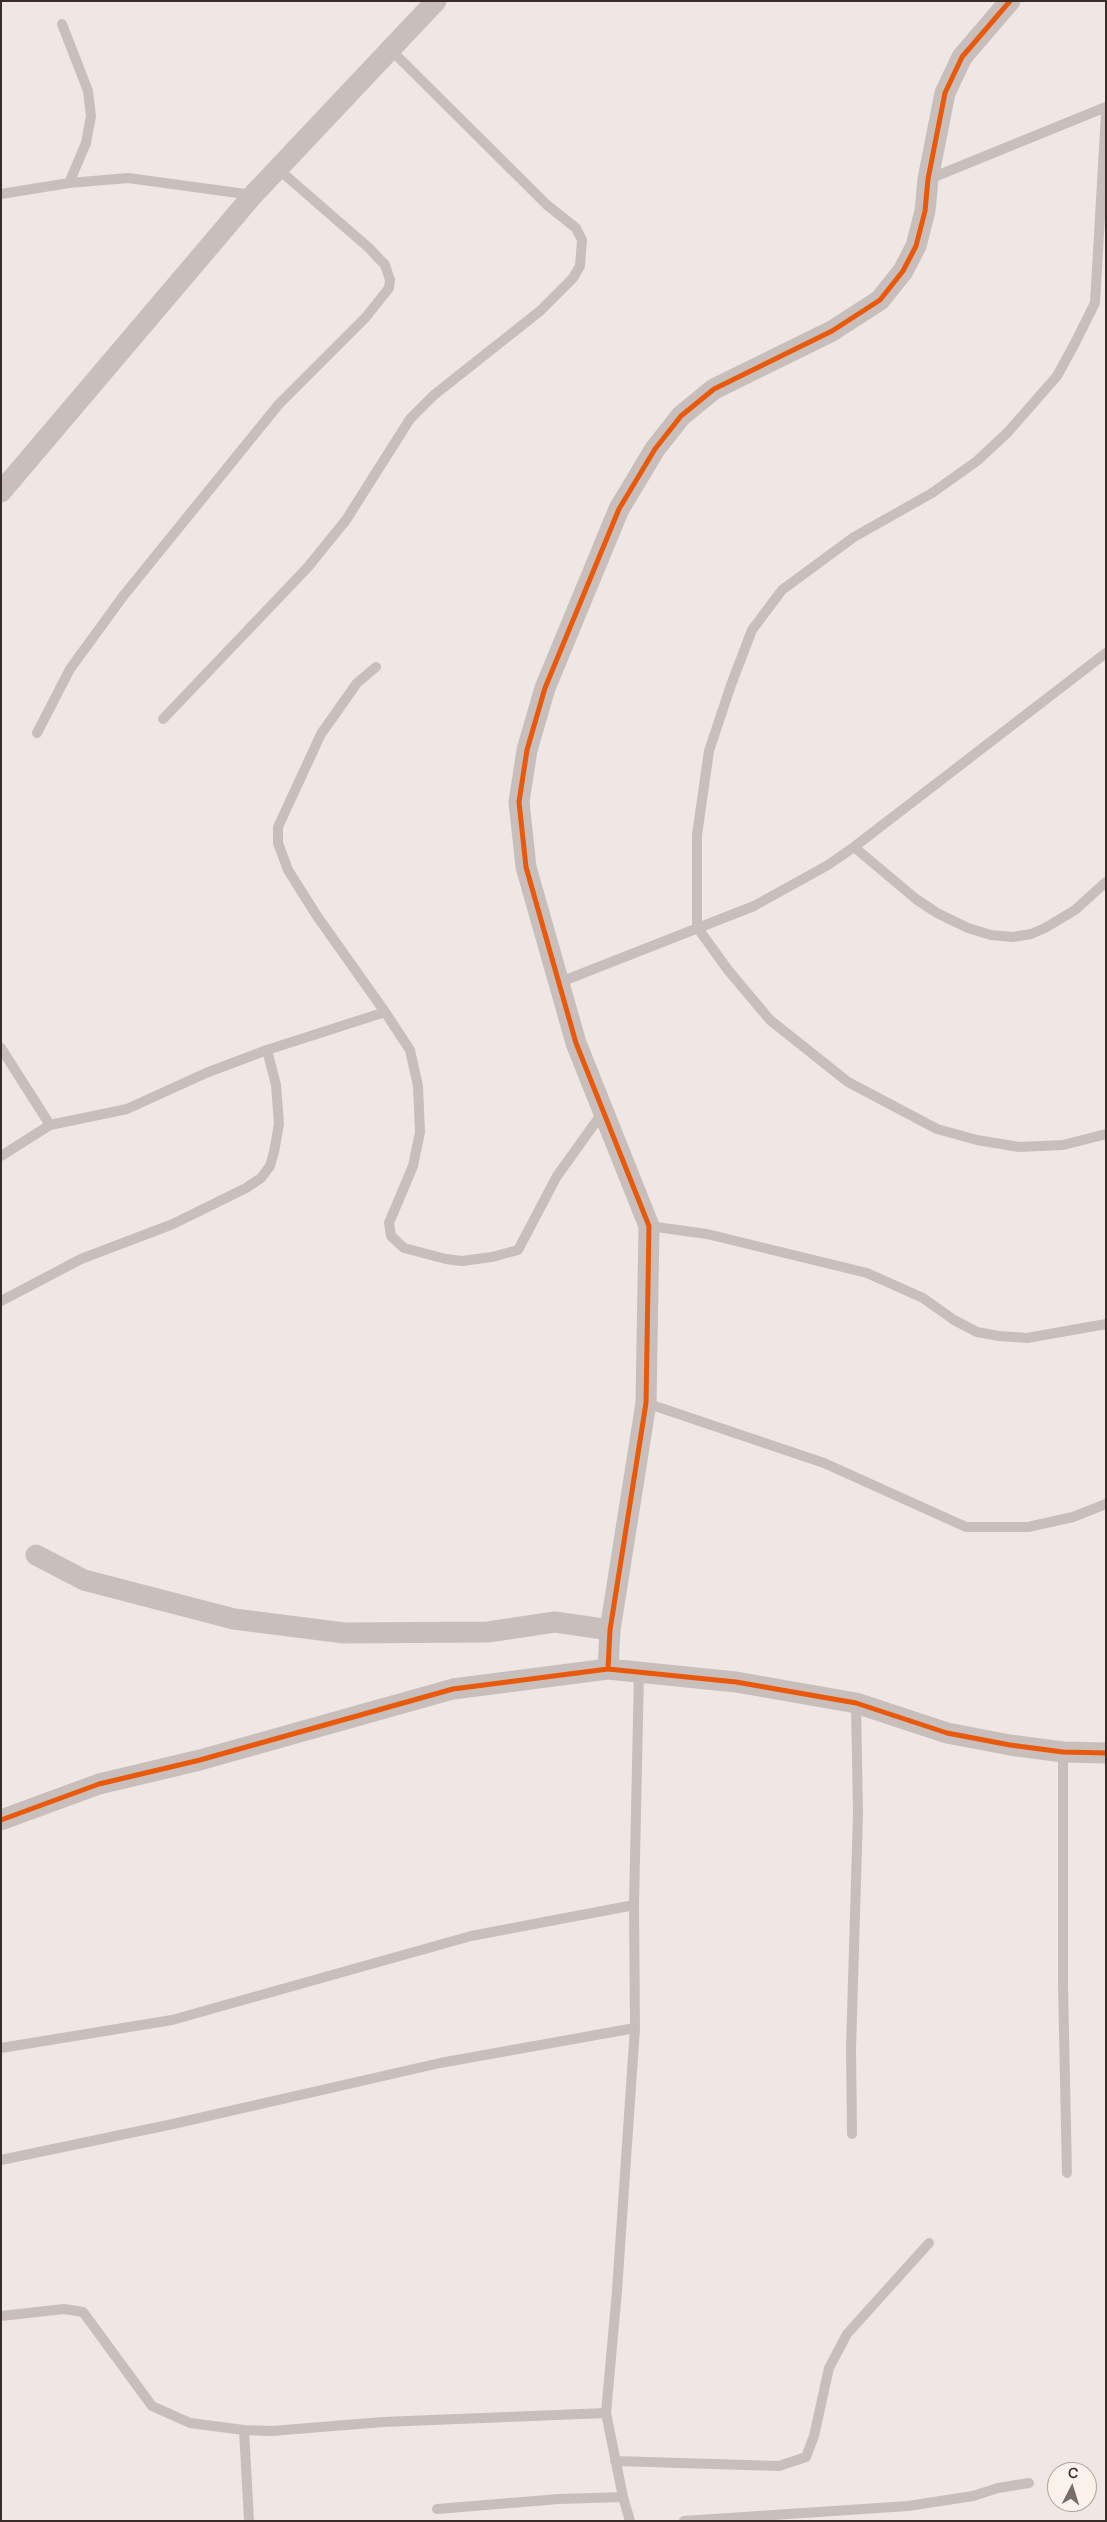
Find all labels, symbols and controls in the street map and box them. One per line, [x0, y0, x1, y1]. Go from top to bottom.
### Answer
north arrow [1047, 2462, 1097, 2512]
text: С [1067, 2463, 1079, 2482]

